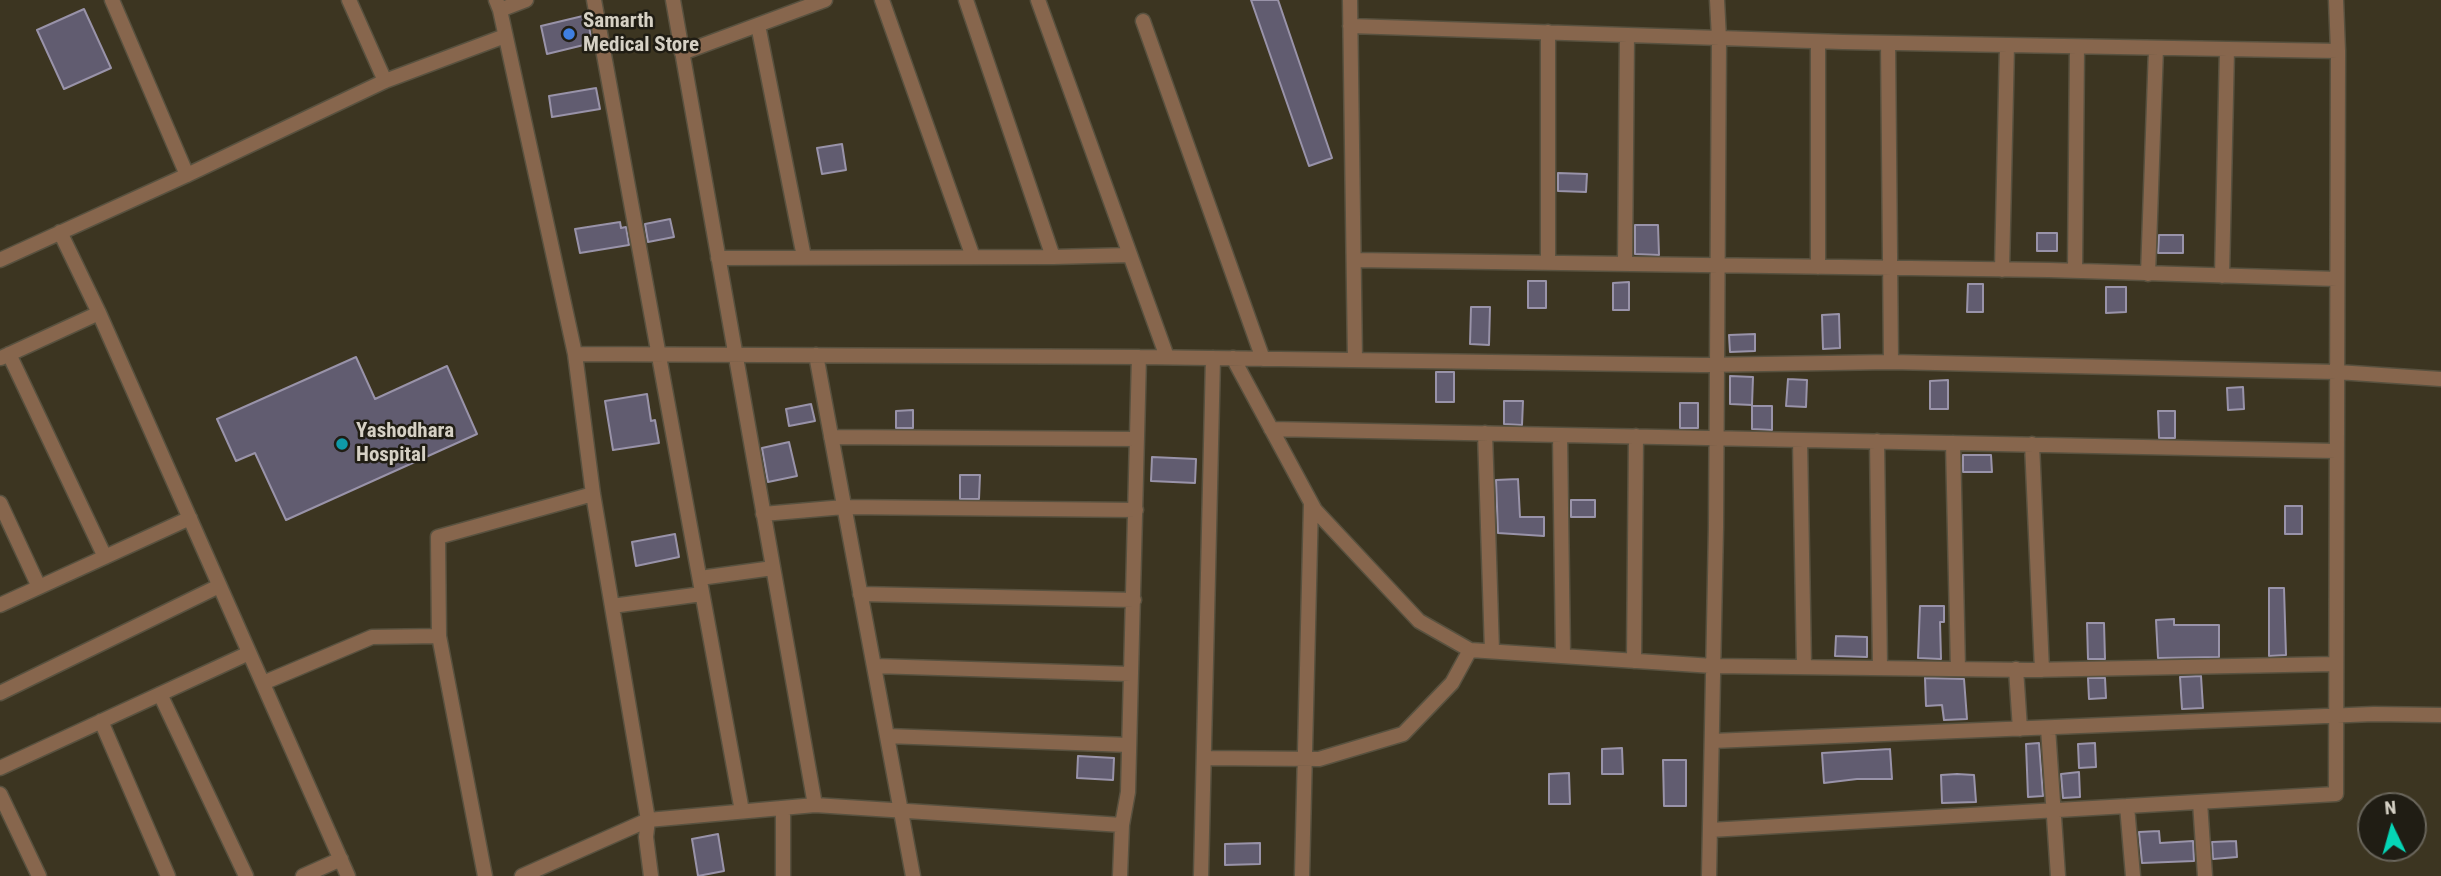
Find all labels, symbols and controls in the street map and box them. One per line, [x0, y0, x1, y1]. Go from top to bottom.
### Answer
place label: Samarth Medical Store [583, 9, 699, 59]
marker: Samarth Medical Store [561, 26, 577, 42]
place label: Yashodhara Hospital [356, 419, 454, 469]
marker: Yashodhara Hospital [334, 436, 350, 452]
north arrow [2357, 792, 2427, 862]
text: N [2383, 796, 2397, 820]

